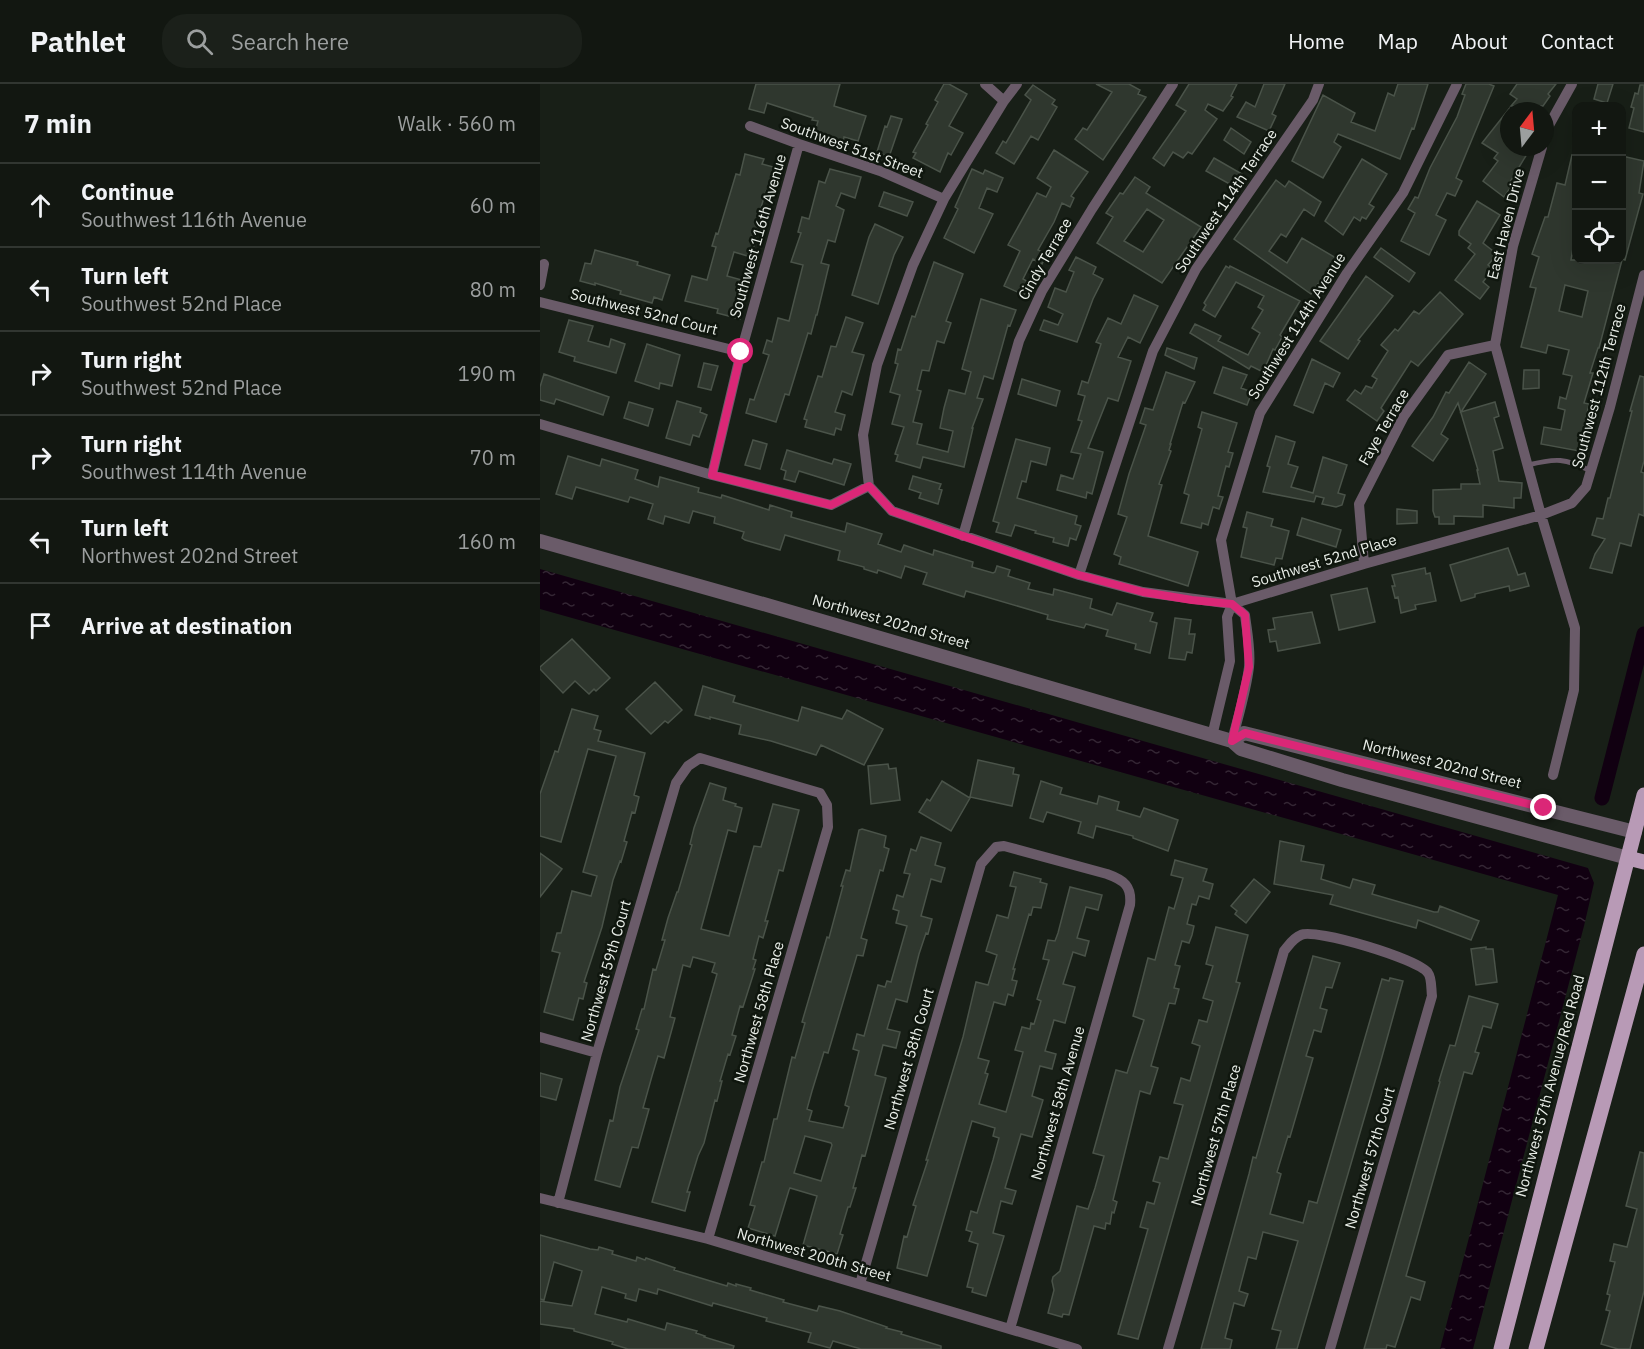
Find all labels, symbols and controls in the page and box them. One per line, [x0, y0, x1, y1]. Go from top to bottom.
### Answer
search box [162, 14, 582, 68]
text: Pathlet [30, 23, 126, 60]
icon: search [183, 25, 216, 58]
text: Search here [231, 27, 349, 56]
text: Home [1288, 27, 1345, 55]
text: Map [1378, 27, 1418, 55]
text: About [1451, 27, 1508, 55]
text: Contact [1541, 27, 1614, 55]
north arrow [1500, 102, 1554, 156]
map controls [1572, 102, 1626, 264]
button: + [1572, 102, 1626, 156]
text: 7 min [24, 106, 92, 140]
text: Walk · 560 m [398, 110, 516, 137]
street label: Southwest 51st Street [778, 113, 926, 182]
street label: Southwest 114th Terrace [1170, 125, 1281, 276]
street label: Southwest 116th Avenue [725, 152, 790, 320]
button: − [1572, 156, 1626, 210]
street label: East Haven Drive [1483, 166, 1528, 281]
text: Continue [81, 177, 174, 206]
icon: ahead [24, 189, 57, 222]
text: 60 m [470, 192, 516, 219]
text: Southwest 116th Avenue [81, 206, 307, 233]
button: locate [1572, 210, 1626, 264]
street label: Cindy Terrace [1013, 214, 1076, 303]
street label: Southwest 114th Avenue [1244, 249, 1350, 403]
text: Turn left [81, 261, 169, 290]
icon: left [24, 273, 57, 306]
text: 80 m [470, 276, 516, 303]
street label: Southwest 52nd Court [569, 284, 720, 339]
text: Southwest 52nd Place [81, 290, 282, 317]
street label: Southwest 112th Terrace [1567, 301, 1630, 470]
route start [727, 338, 753, 364]
text: Turn right [81, 345, 182, 374]
icon: right [24, 357, 57, 390]
text: 190 m [458, 360, 516, 387]
text: Southwest 52nd Place [81, 374, 282, 401]
street label: Faye Terrace [1354, 385, 1413, 468]
text: Turn right [81, 429, 182, 458]
icon: right [24, 441, 57, 474]
text: 70 m [470, 444, 516, 471]
text: Southwest 114th Avenue [81, 458, 307, 485]
text: Turn left [81, 513, 169, 542]
icon: left [24, 525, 57, 558]
text: 160 m [458, 528, 516, 555]
street label: Southwest 52nd Place [1249, 529, 1399, 592]
text: Northwest 202nd Street [81, 542, 298, 569]
street label: Northwest 202nd Street [810, 590, 972, 653]
icon: arrive [24, 609, 57, 642]
text: Arrive at destination [81, 611, 292, 640]
street label: Northwest 202nd Street [1361, 735, 1523, 792]
route end [1530, 794, 1556, 820]
street label: Northwest 59th Court [576, 898, 635, 1044]
street label: Northwest 58th Place [729, 939, 788, 1085]
street label: Northwest 57th Avenue/Red Road [1511, 973, 1588, 1199]
street label: Northwest 58th Court [879, 986, 938, 1132]
street label: Northwest 58th Avenue [1026, 1024, 1089, 1182]
street label: Northwest 57th Place [1186, 1062, 1245, 1208]
street label: Northwest 57th Court [1340, 1085, 1399, 1231]
street label: Northwest 200th Street [735, 1223, 893, 1286]

